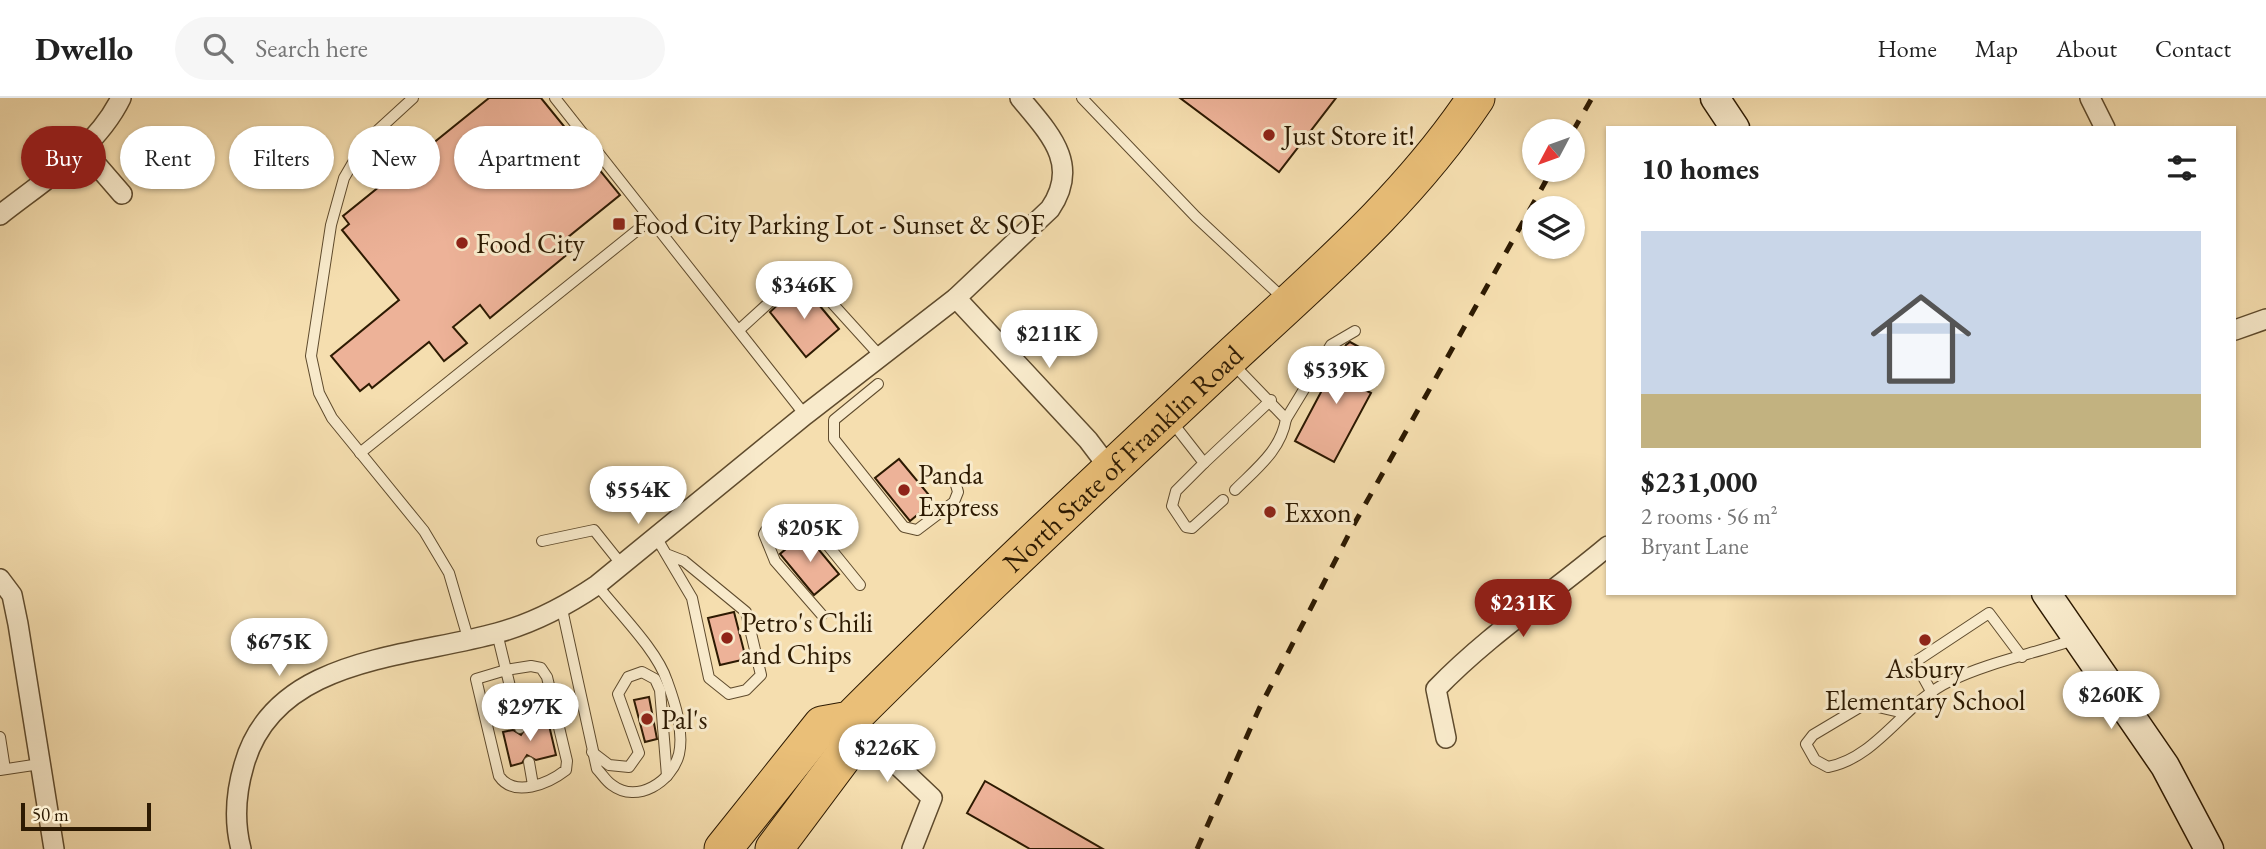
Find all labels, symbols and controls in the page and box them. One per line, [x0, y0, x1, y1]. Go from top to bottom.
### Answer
search box [175, 17, 665, 80]
text: Dwello [35, 27, 133, 70]
icon: search [199, 29, 237, 67]
text: Search here [255, 31, 368, 65]
text: Home [1877, 33, 1937, 64]
text: Map [1975, 33, 2018, 64]
text: About [2056, 33, 2117, 64]
text: Contact [2155, 33, 2231, 64]
place label: Just Store it! [1281, 117, 1415, 153]
north arrow [1522, 119, 1586, 182]
map controls [1522, 119, 1585, 259]
chip: Buy [21, 126, 106, 189]
chip: Rent [120, 126, 215, 189]
chip: Filters [229, 126, 334, 189]
chip: New [348, 126, 440, 189]
chip: Apartment [454, 126, 604, 189]
marker: Just Store it! [1261, 127, 1277, 143]
text: 10 homes [1641, 149, 1759, 188]
icon: filters [2163, 149, 2201, 187]
button: layers [1522, 196, 1585, 259]
place label: Food City Parking Lot - Sunset & SOF [633, 206, 1045, 242]
marker: Food City Parking Lot - Sunset & SOF [611, 216, 627, 232]
place label: Food City [476, 225, 586, 261]
marker: Food City [454, 235, 470, 251]
pin: $346K [755, 262, 853, 321]
text: $346K [772, 269, 836, 299]
icon: home [1858, 276, 1984, 402]
pin: $211K [1000, 310, 1098, 370]
text: $211K [1017, 318, 1081, 348]
street label: North State of Franklin Road [995, 336, 1251, 580]
pin: $539K [1287, 346, 1385, 406]
text: $539K [1304, 354, 1368, 384]
place label: Panda Express [918, 456, 999, 524]
text: $231,000 [1641, 462, 1757, 501]
pin: $554K [589, 466, 687, 526]
text: $554K [606, 474, 670, 504]
marker: Panda Express [896, 482, 912, 498]
place label: Exxon [1284, 494, 1352, 530]
text: 2 rooms · 56 m² [1641, 501, 1778, 531]
pin: $205K [761, 504, 859, 564]
marker: Exxon [1262, 504, 1278, 520]
text: $205K [778, 512, 842, 542]
text: Bryant Lane [1641, 531, 1749, 561]
pin: $231K [1474, 580, 1572, 639]
text: $231K [1491, 587, 1555, 617]
place label: Petro's Chili and Chips [741, 604, 873, 672]
pin: $675K [230, 618, 328, 678]
text: $675K [247, 626, 311, 656]
marker: Petro's Chili and Chips [719, 630, 735, 646]
marker: Asbury Elementary School [1917, 632, 1933, 648]
place label: Asbury Elementary School [1825, 650, 2026, 718]
pin: $260K [2062, 672, 2160, 731]
text: $260K [2079, 679, 2143, 709]
pin: $297K [481, 684, 579, 743]
text: $297K [498, 691, 562, 721]
place label: Pal's [661, 701, 708, 737]
marker: Pal's [639, 711, 655, 727]
pin: $226K [838, 724, 936, 784]
text: $226K [855, 732, 919, 762]
scale bar [21, 800, 150, 832]
text: 50 m [32, 802, 69, 827]

